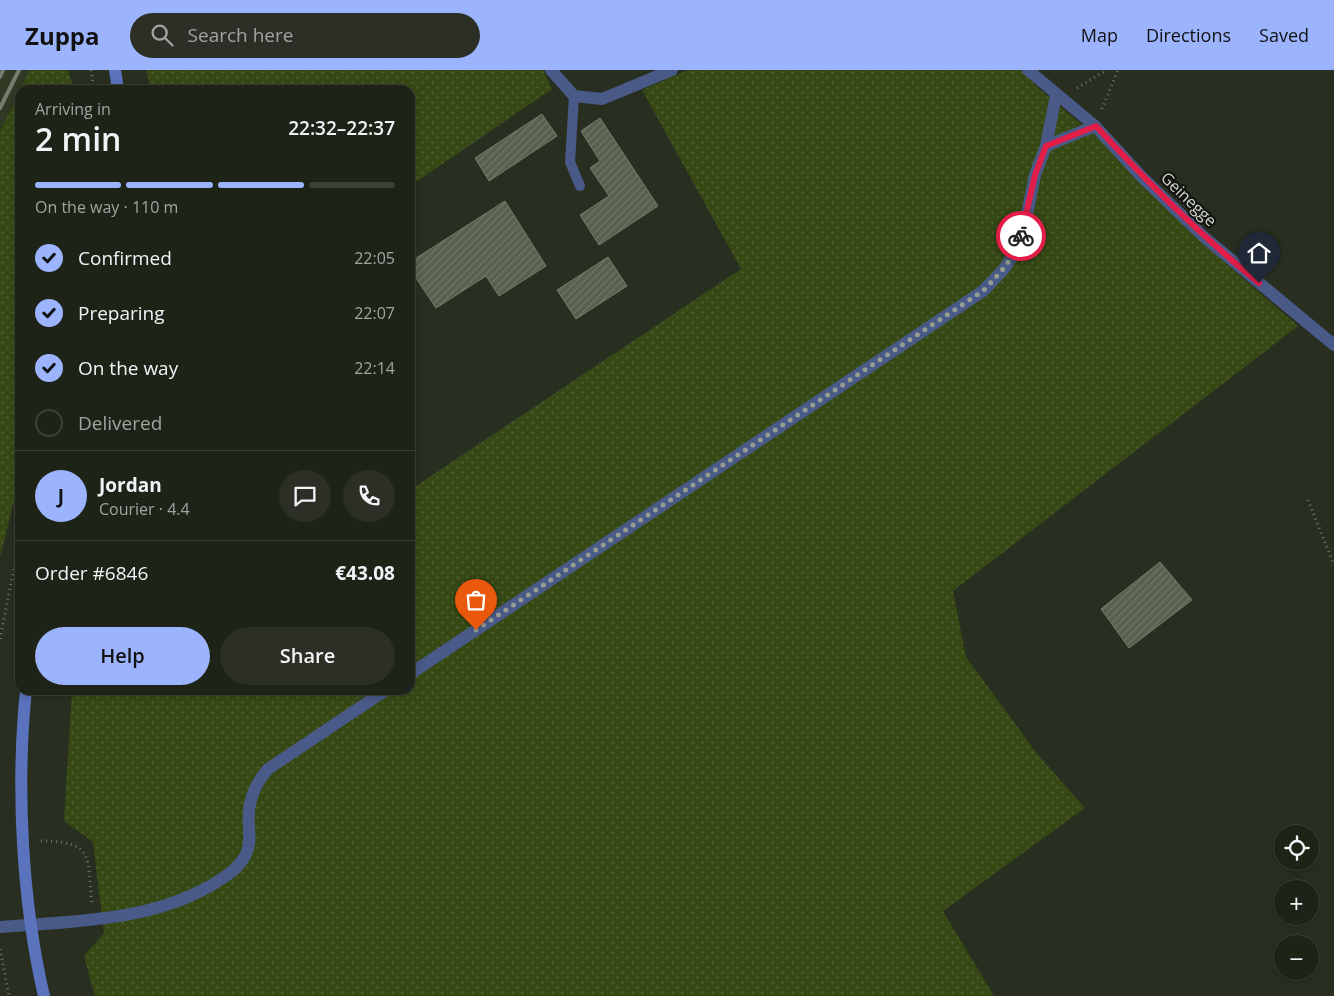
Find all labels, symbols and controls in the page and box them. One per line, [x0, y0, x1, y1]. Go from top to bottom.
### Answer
search box [130, 13, 480, 58]
text: Zuppa [25, 19, 100, 52]
icon: search [148, 21, 176, 49]
text: Search here [188, 22, 293, 48]
text: Map [1081, 23, 1118, 47]
text: Directions [1146, 23, 1231, 47]
text: Saved [1259, 23, 1309, 47]
text: Arriving in [35, 98, 111, 120]
text: 22:32–22:37 [288, 115, 395, 141]
text: 2 min [35, 117, 121, 160]
street label: Geinegge [1156, 167, 1222, 231]
text: On the way · 110 m [35, 196, 178, 218]
courier [996, 211, 1046, 261]
icon: bike [1007, 222, 1035, 250]
pin [1238, 232, 1280, 283]
icon: home [1245, 239, 1273, 267]
icon: check [35, 244, 63, 272]
text: Confirmed [78, 245, 172, 271]
text: 22:05 [354, 247, 395, 269]
icon: check [35, 299, 63, 327]
text: Preparing [78, 300, 165, 326]
text: 22:07 [354, 302, 395, 324]
icon: check [35, 354, 63, 382]
text: On the way [78, 355, 178, 381]
text: 22:14 [354, 357, 395, 379]
text: Delivered [78, 410, 162, 436]
button: chat [279, 470, 331, 522]
button: phone [343, 470, 395, 522]
text: Jordan [99, 472, 162, 498]
text: J [58, 483, 64, 509]
text: Courier · 4.4 [99, 498, 190, 520]
text: Order #6846 [35, 560, 148, 586]
text: €43.08 [335, 560, 395, 586]
pin [455, 579, 497, 630]
icon: bag [462, 586, 490, 614]
button: Help [35, 627, 210, 685]
button: Share [220, 627, 395, 685]
map controls [1274, 825, 1319, 980]
button: locate [1274, 825, 1319, 870]
button: + [1274, 880, 1319, 925]
button: − [1274, 935, 1319, 980]

